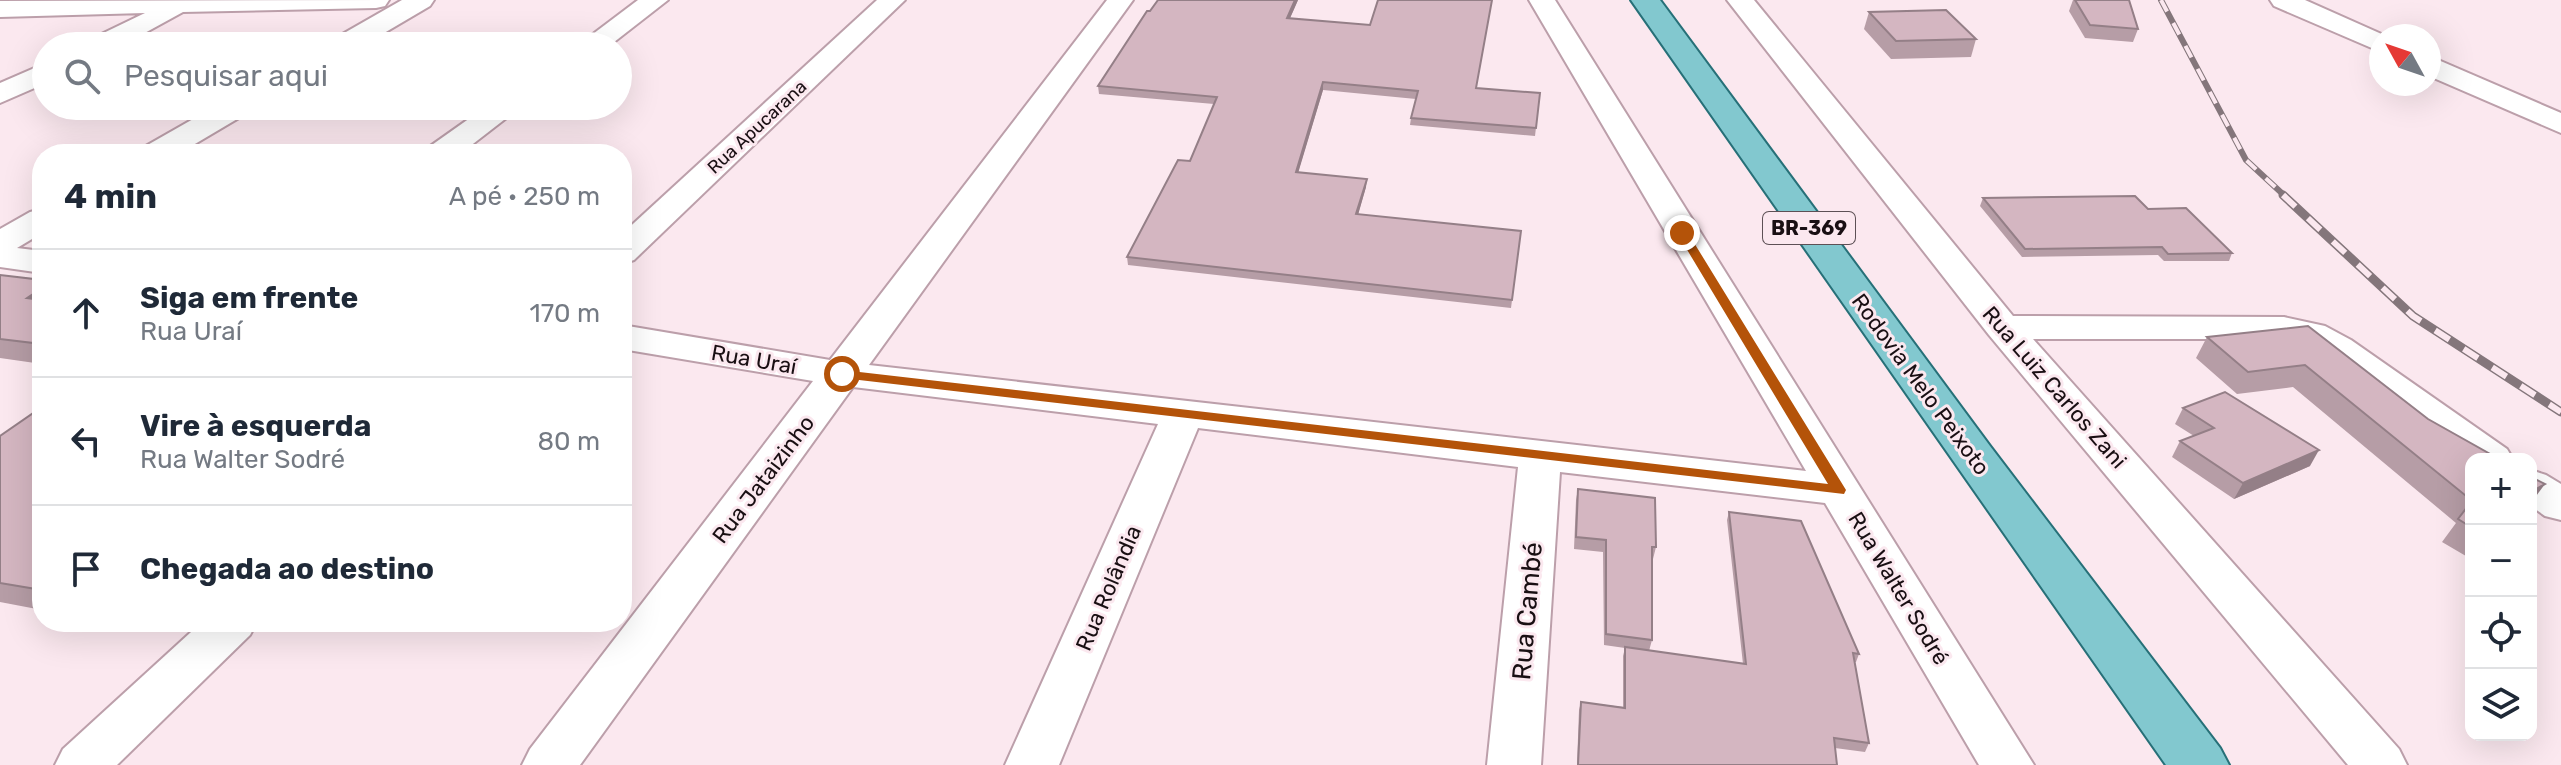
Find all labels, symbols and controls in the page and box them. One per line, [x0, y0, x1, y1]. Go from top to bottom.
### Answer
north arrow [2369, 24, 2441, 96]
search box [32, 32, 632, 120]
icon: search [60, 54, 104, 98]
text: Pesquisar aqui [124, 58, 328, 94]
street label: Rua Apucarana [703, 75, 811, 179]
text: 4 min [64, 176, 157, 217]
text: A pé · 250 m [449, 181, 600, 212]
road number: BR-369 [1763, 212, 1855, 244]
route end [1664, 215, 1700, 251]
text: Siga em frente [140, 280, 358, 316]
street label: Rodovia Melo Peixoto [1846, 288, 1995, 480]
icon: ahead [64, 291, 108, 335]
text: 170 m [530, 298, 600, 329]
street label: Rua Luiz Carlos Zani [1977, 301, 2132, 474]
text: Rua Uraí [140, 316, 242, 347]
street label: Rua Uraí [709, 339, 800, 381]
route start [824, 356, 860, 392]
text: Vire à esquerda [140, 408, 371, 444]
street label: Rua Jataizinho [707, 410, 820, 549]
icon: left [64, 419, 108, 463]
text: 80 m [537, 426, 600, 457]
text: Rua Walter Sodré [140, 444, 345, 475]
map controls [2465, 453, 2537, 741]
button: + [2465, 453, 2537, 525]
street label: Rua Walter Sodré [1842, 507, 1955, 670]
street label: Rua Rolândia [1070, 521, 1147, 655]
button: − [2465, 525, 2537, 597]
street label: Rua Cambé [1506, 541, 1549, 681]
icon: arrive [64, 547, 108, 591]
text: Chegada ao destino [140, 551, 434, 587]
button: locate [2465, 597, 2537, 669]
button: layers [2465, 669, 2537, 741]

